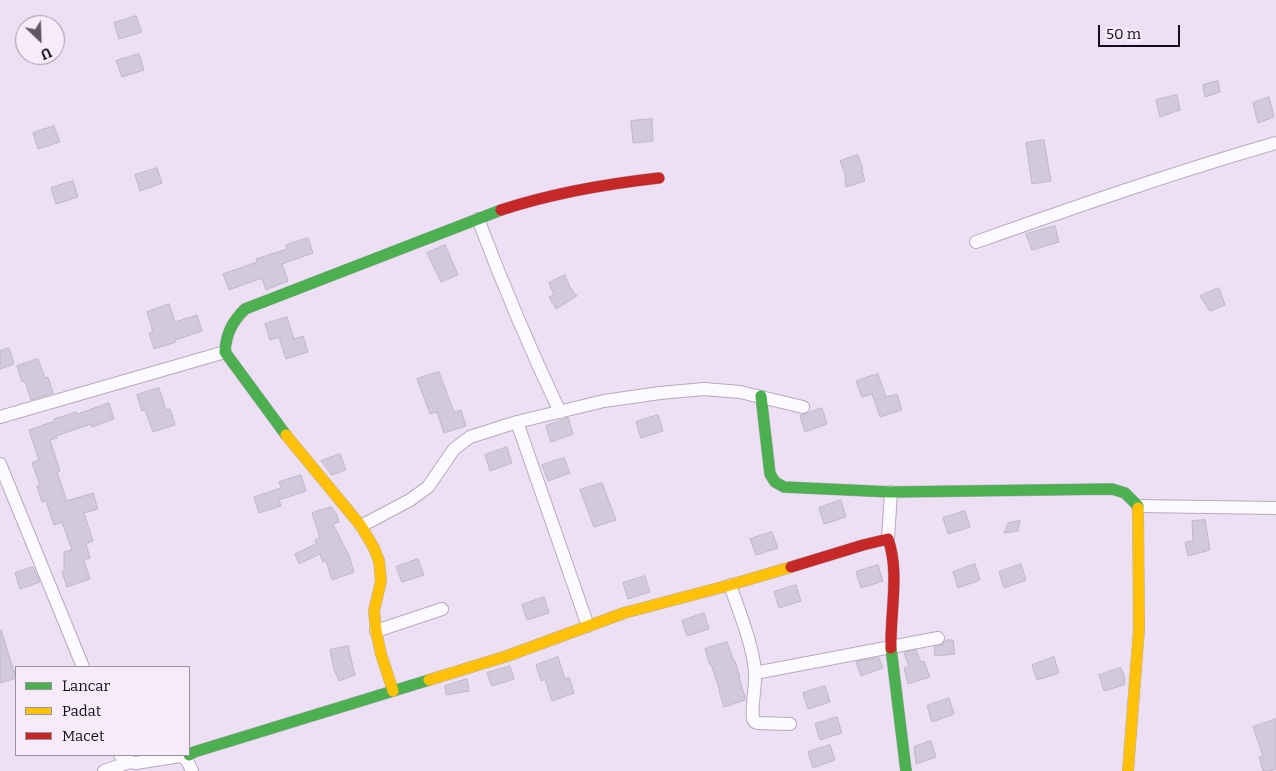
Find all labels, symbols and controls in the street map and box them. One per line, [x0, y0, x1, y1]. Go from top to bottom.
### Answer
north arrow [15, 15, 65, 65]
scale bar [1101, 15, 1184, 47]
text: 50 m [1106, 25, 1141, 43]
text: U [38, 43, 54, 63]
legend [15, 666, 190, 756]
text: Lancar [62, 677, 110, 695]
text: Padat [62, 702, 101, 720]
text: Macet [62, 727, 104, 745]

